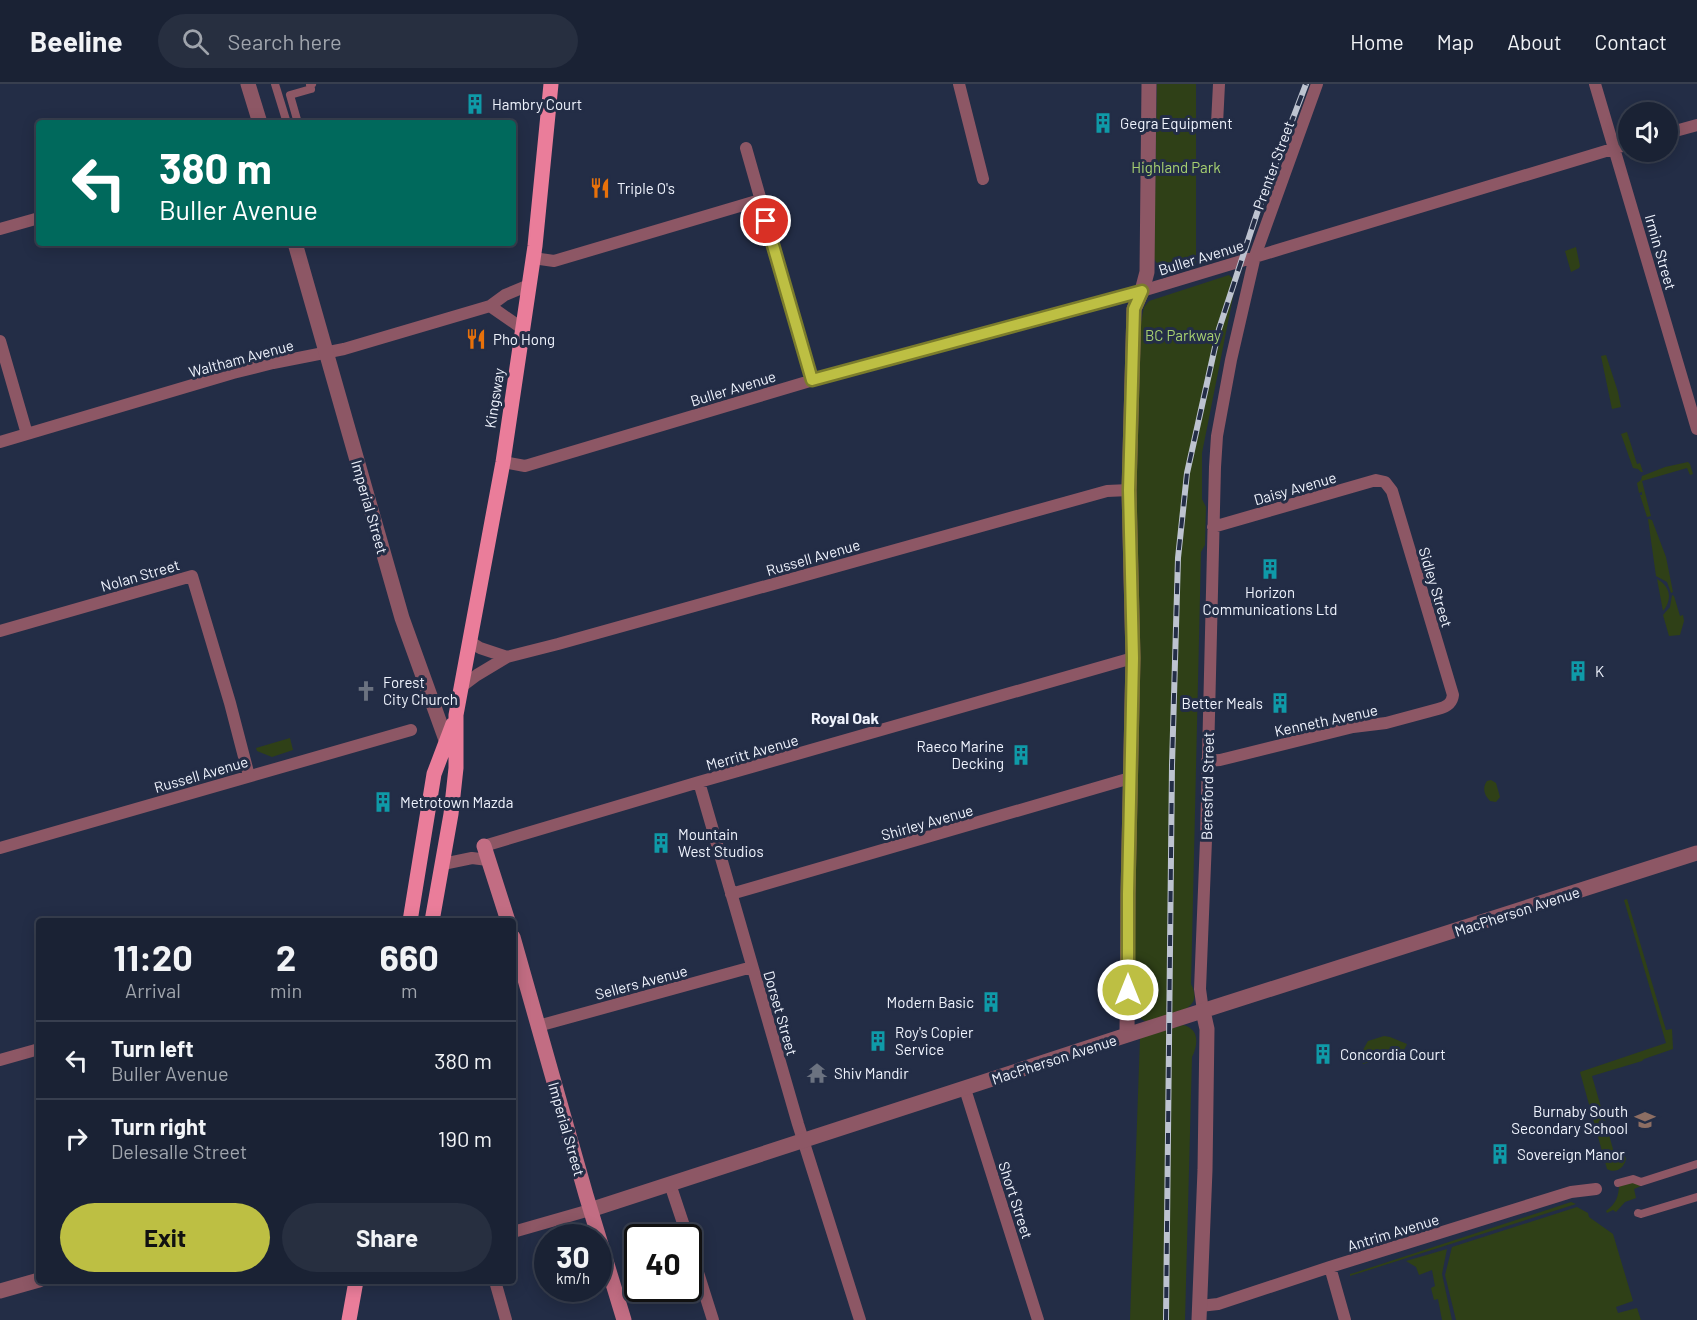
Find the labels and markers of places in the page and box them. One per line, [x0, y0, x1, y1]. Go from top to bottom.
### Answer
building icon: Hambry Court [463, 92, 487, 116]
place label: Hambry Court [492, 95, 582, 113]
building icon: Gegra Equipment [1091, 111, 1115, 135]
place label: Gegra Equipment [1120, 114, 1233, 132]
restaurant icon: Triple O's [588, 176, 612, 200]
place label: Triple O's [617, 179, 675, 197]
pin [740, 195, 791, 246]
restaurant icon: Pho Hong [464, 327, 488, 351]
place label: Pho Hong [493, 330, 555, 348]
building icon: Horizon Communications Ltd [1258, 557, 1282, 581]
place label: Horizon Communications Ltd [1203, 583, 1337, 618]
building icon: K [1566, 659, 1590, 683]
place label: K [1595, 662, 1604, 680]
place label: Forest City Church [383, 673, 458, 708]
church icon: Forest City Church [354, 679, 378, 703]
building icon: Better Meals [1268, 691, 1292, 715]
place label: Better Meals [1182, 694, 1263, 712]
place label: Raeco Marine Decking [917, 737, 1004, 772]
building icon: Raeco Marine Decking [1009, 743, 1033, 767]
building icon: Metrotown Mazda [371, 790, 395, 814]
place label: Metrotown Mazda [400, 793, 513, 811]
place label: Mountain West Studios [678, 825, 764, 860]
building icon: Mountain West Studios [649, 831, 673, 855]
building icon: Modern Basic [979, 990, 1003, 1014]
place label: Modern Basic [887, 993, 974, 1011]
place label: Roy's Copier Service [895, 1023, 974, 1058]
building icon: Roy's Copier Service [866, 1029, 890, 1053]
building icon: Concordia Court [1311, 1042, 1335, 1066]
place label: Concordia Court [1340, 1045, 1446, 1063]
temple icon: Shiv Mandir [805, 1061, 829, 1085]
place label: Shiv Mandir [834, 1064, 909, 1082]
place label: Burnaby South Secondary School [1511, 1102, 1628, 1137]
school or university icon: Burnaby South Secondary School [1633, 1108, 1657, 1132]
building icon: Sovereign Manor [1488, 1142, 1512, 1166]
place label: Sovereign Manor [1517, 1145, 1625, 1163]

